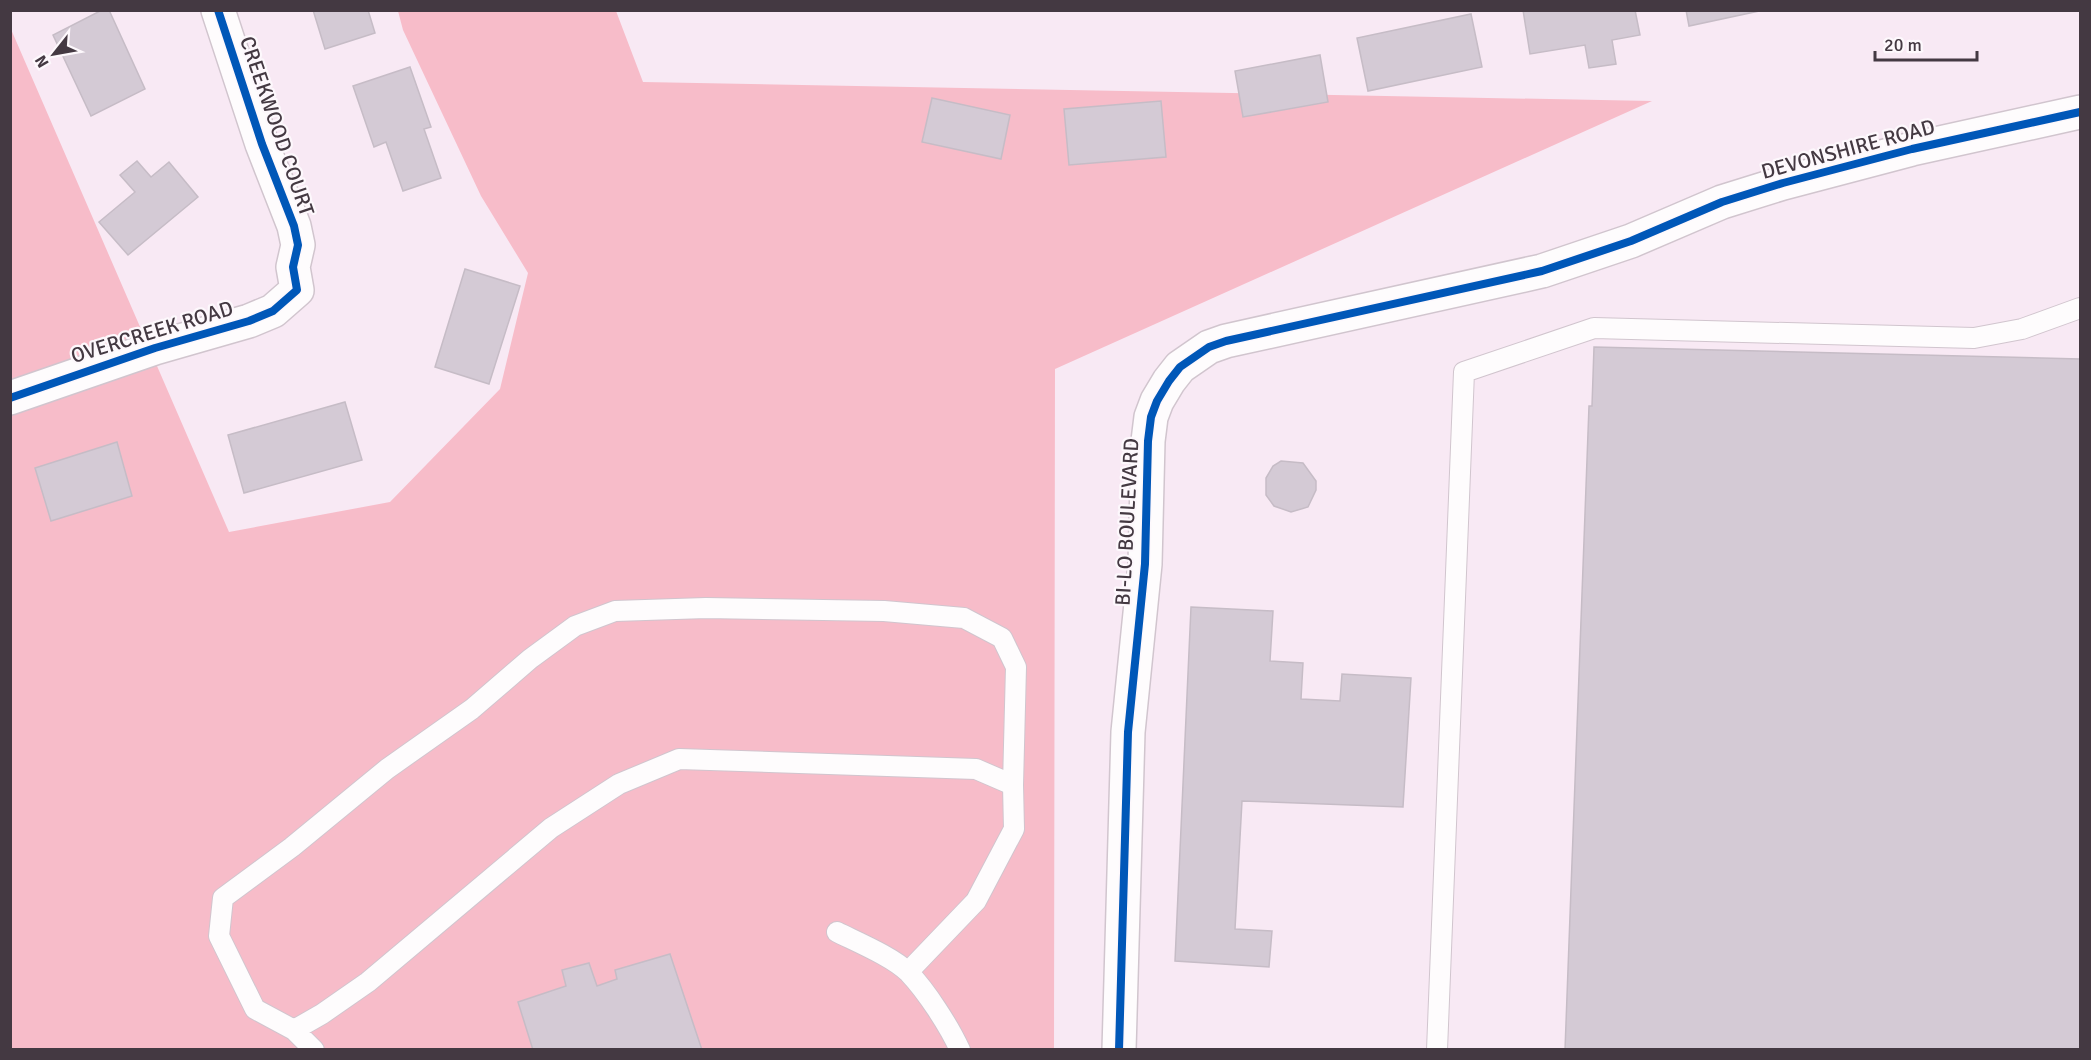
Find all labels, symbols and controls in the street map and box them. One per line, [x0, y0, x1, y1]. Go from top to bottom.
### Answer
north arrow [24, 24, 84, 84]
scale bar [1875, 24, 1977, 62]
street label: CREEKWOOD COURT [234, 33, 320, 220]
text: 20 m [1884, 34, 1922, 56]
text: N [31, 51, 53, 71]
street label: DEVONSHIRE ROAD [1758, 113, 1938, 185]
street label: OVERCREEK ROAD [68, 295, 236, 369]
street label: BI-LO BOULEVARD [1110, 437, 1144, 607]

